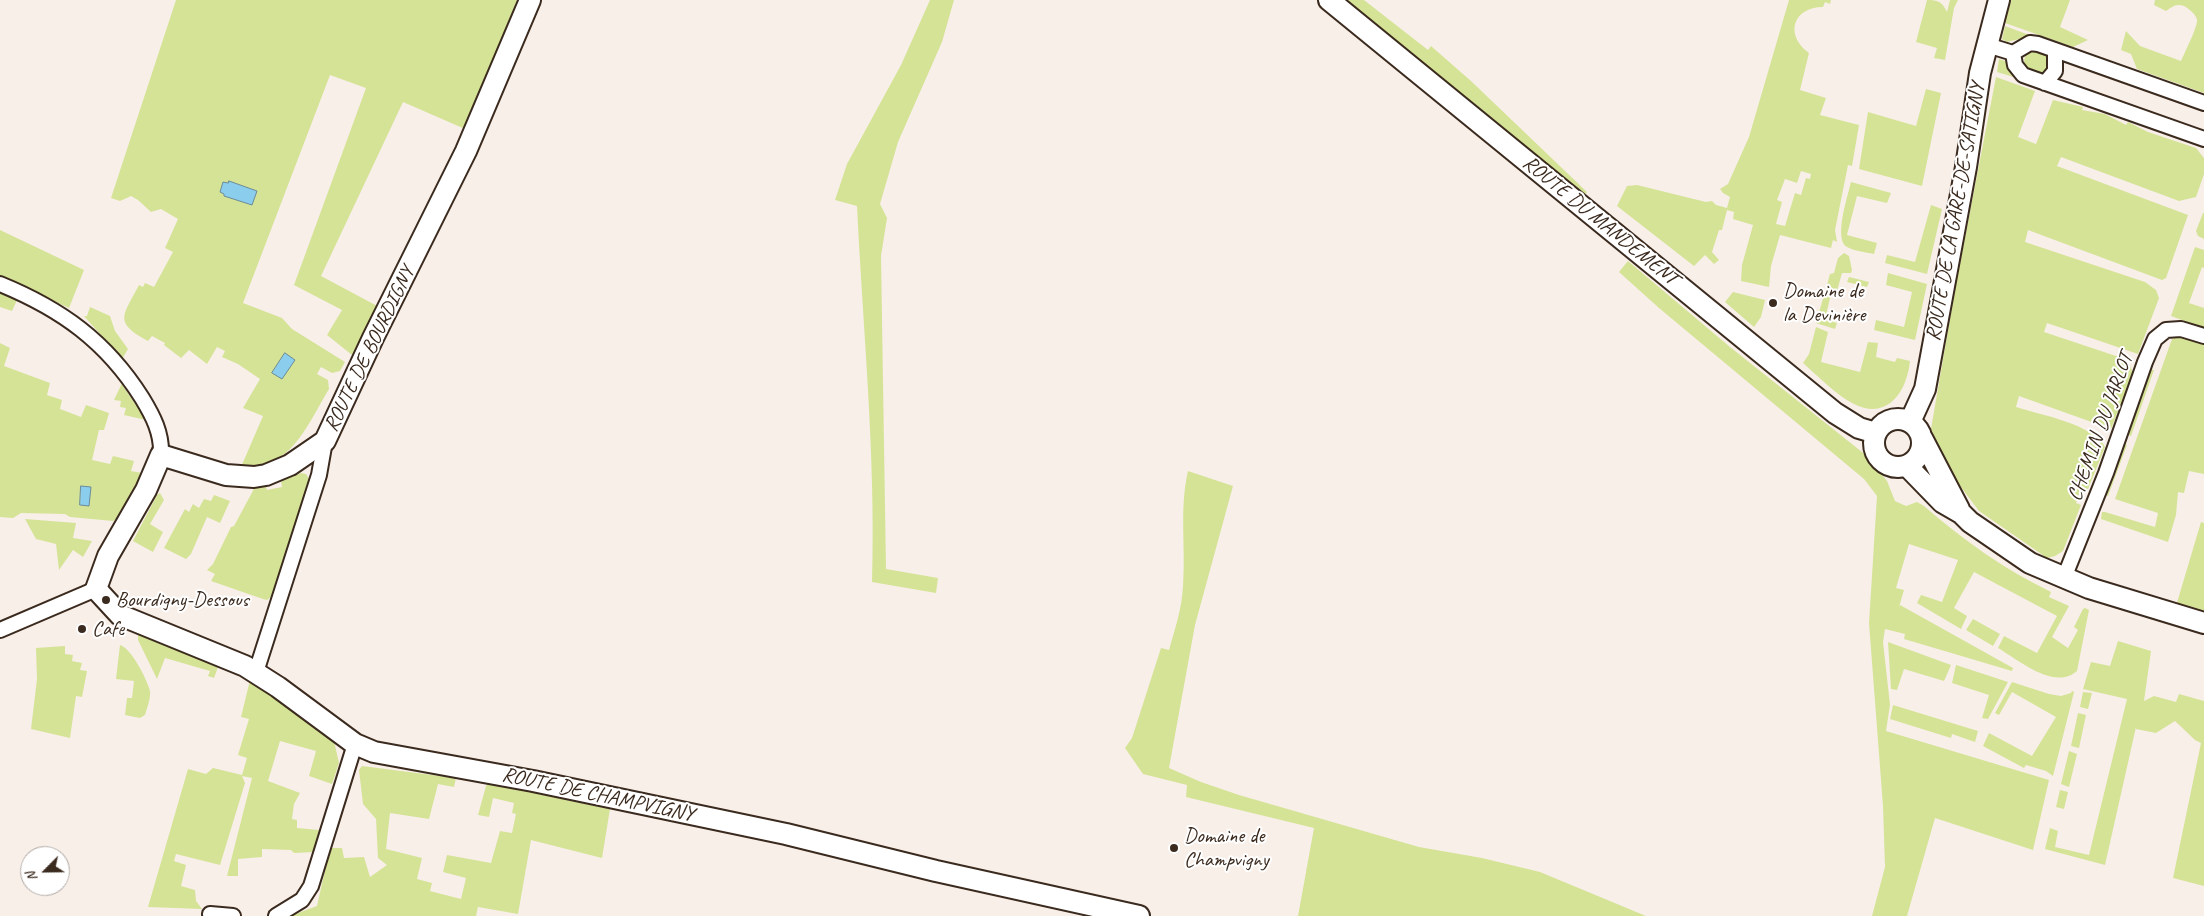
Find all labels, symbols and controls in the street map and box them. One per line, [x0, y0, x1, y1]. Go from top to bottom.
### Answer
street label: ROUTE DE LA GARE-DE-SATIGNY [1921, 81, 1991, 343]
street label: ROUTE DU MANDEMENT [1517, 151, 1683, 291]
street label: ROUTE DE BOURDIGNY [319, 262, 421, 436]
place label: Domaine de la Devinière [1783, 278, 1865, 328]
marker: Domaine de la Devinière [1767, 297, 1779, 309]
street label: CHEMIN DU JARLOT [2062, 349, 2140, 505]
place label: Bourdigny-Dessous [116, 587, 249, 613]
marker: Bourdigny-Dessous [100, 594, 112, 606]
place label: Cafe [92, 616, 124, 642]
marker: Cafe [76, 623, 88, 635]
street label: ROUTE DE CHAMPVIGNY [500, 762, 696, 828]
place label: Domaine de Champvigny [1184, 823, 1269, 873]
marker: Domaine de Champvigny [1168, 842, 1180, 854]
north arrow [20, 846, 70, 896]
text: N [22, 869, 41, 884]

